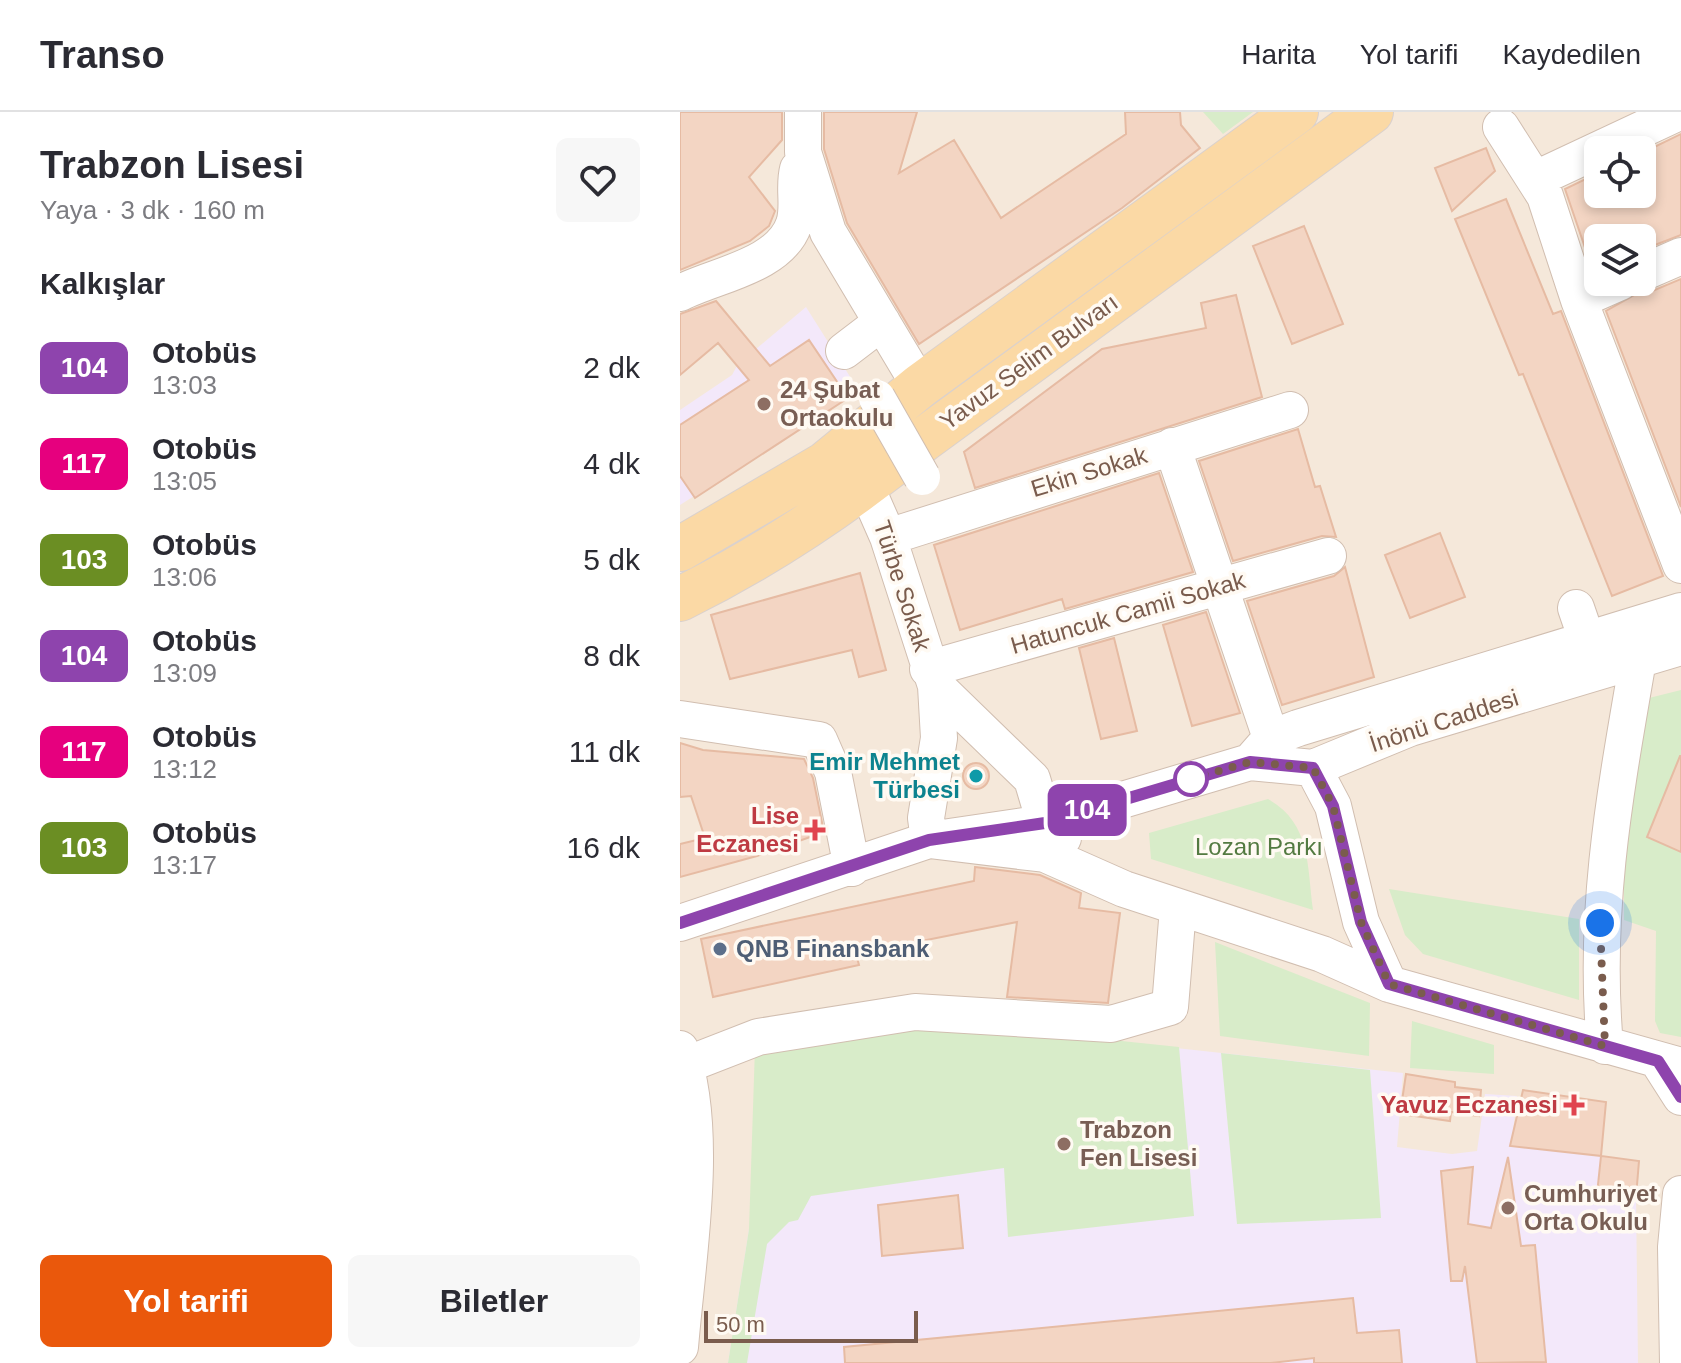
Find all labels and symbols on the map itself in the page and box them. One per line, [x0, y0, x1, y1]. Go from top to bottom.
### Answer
street label: Yavuz Selim Bulvarı [935, 288, 1123, 435]
place label: 24 Şubat Ortaokulu [780, 376, 893, 431]
marker: 24 Şubat Ortaokulu [755, 395, 773, 413]
street label: Ekin Sokak [1027, 441, 1151, 502]
street label: Türbe Sokak [869, 517, 937, 656]
street label: Hatuncuk Camii Sokak [1007, 566, 1249, 659]
street label: İnönü Caddesi [1366, 684, 1522, 757]
place label: Emir Mehmet Türbesi [809, 748, 960, 803]
unlabelled marker [1174, 762, 1208, 796]
marker: Emir Mehmet Türbesi [967, 767, 985, 785]
line badge: 104 [1041, 784, 1133, 836]
place label: Lise Eczanesi [696, 802, 799, 857]
marker: Lise Eczanesi [806, 821, 824, 839]
park label: Lozan Parkı [1195, 833, 1323, 860]
your location [1580, 903, 1620, 943]
place label: QNB Finansbank [736, 935, 930, 962]
marker: QNB Finansbank [711, 940, 729, 958]
place label: Yavuz Eczanesi [1381, 1091, 1558, 1118]
marker: Yavuz Eczanesi [1565, 1096, 1583, 1114]
place label: Trabzon Fen Lisesi [1080, 1116, 1197, 1171]
marker: Trabzon Fen Lisesi [1055, 1135, 1073, 1153]
place label: Cumhuriyet Orta Okulu [1524, 1180, 1657, 1235]
marker: Cumhuriyet Orta Okulu [1499, 1199, 1517, 1217]
scale bar [704, 1307, 918, 1343]

